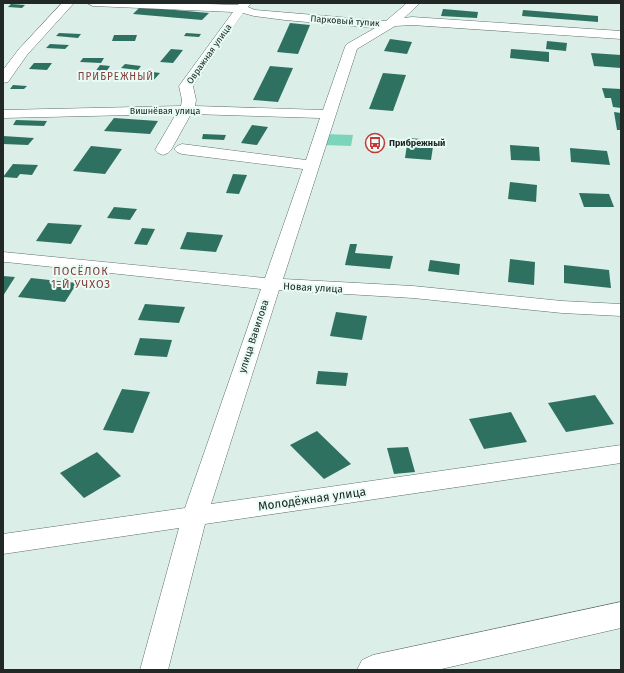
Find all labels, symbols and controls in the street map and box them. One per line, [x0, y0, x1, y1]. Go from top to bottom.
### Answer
street label: Парковый тупик [310, 14, 380, 28]
street label: Овражная улица [185, 22, 233, 86]
district label: ПРИБРЕЖНЫЙ [78, 70, 154, 83]
street label: Вишнёвая улица [130, 106, 200, 116]
bus stop icon: Прибрежный [364, 132, 386, 154]
place label: Прибрежный [389, 138, 445, 148]
district label: ПОСЁЛОК 1-Й УЧХОЗ [51, 264, 111, 291]
street label: Новая улица [283, 280, 343, 296]
street label: улица Вавилова [236, 298, 271, 374]
street label: Молодёжная улица [257, 485, 367, 513]

